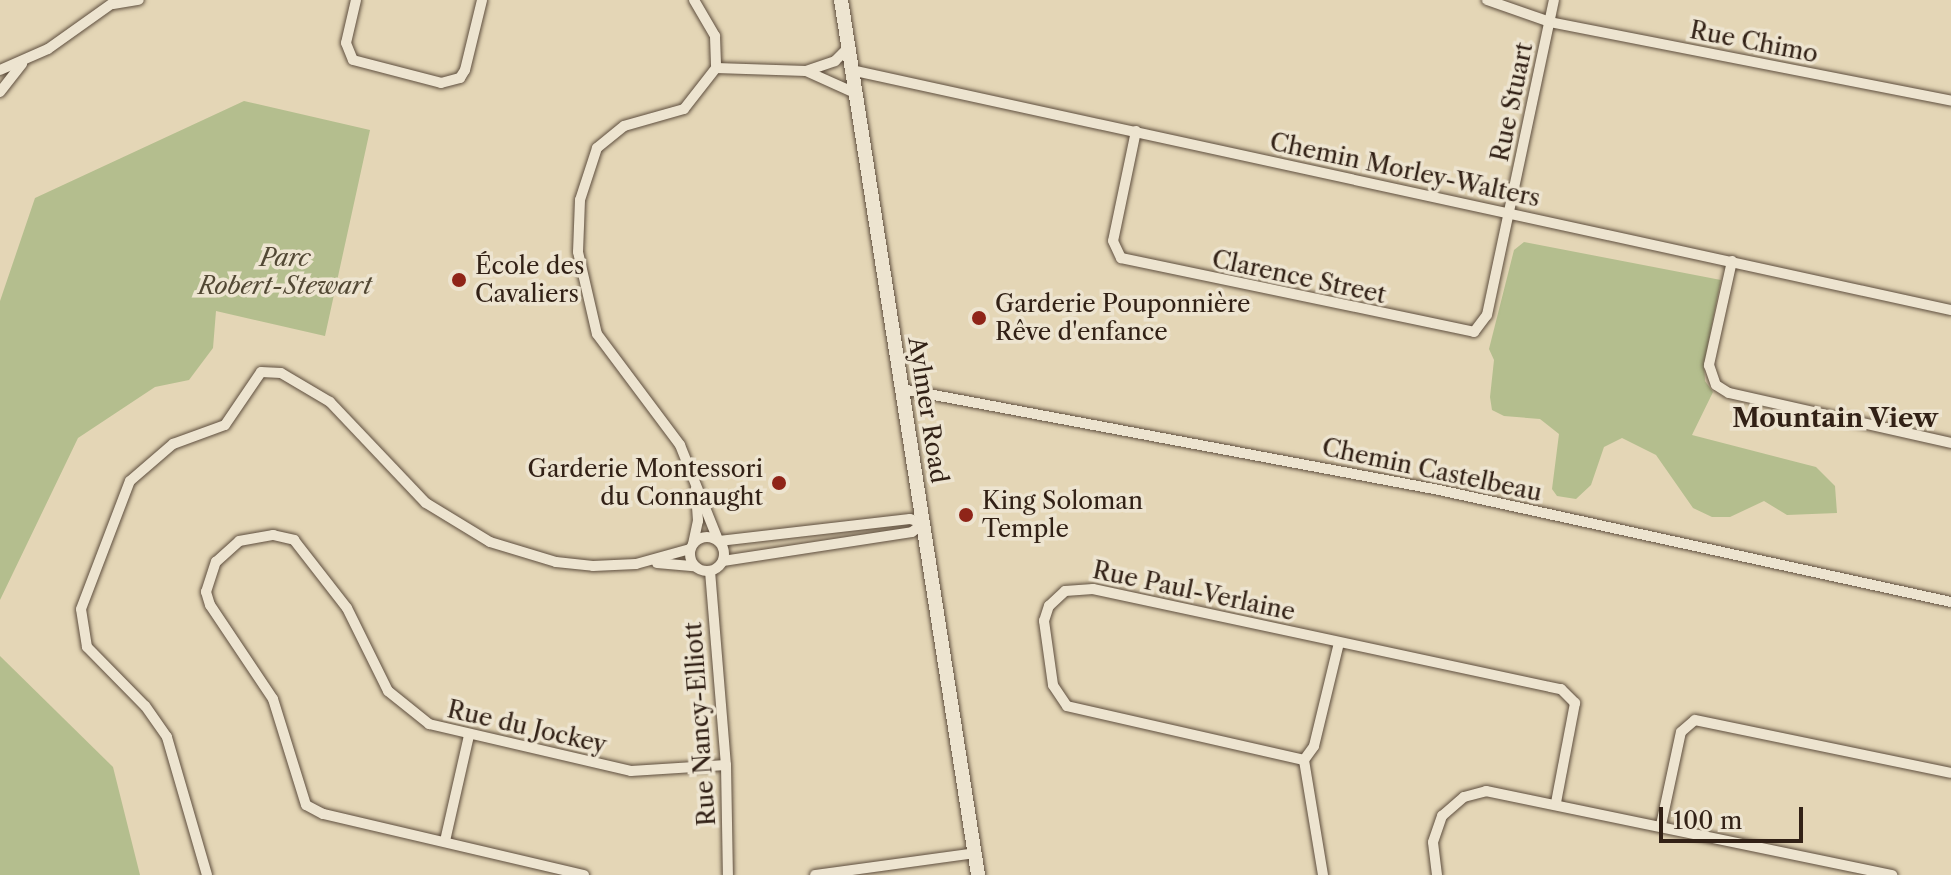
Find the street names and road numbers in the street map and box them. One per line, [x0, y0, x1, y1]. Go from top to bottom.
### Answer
street label: Rue Chimo [1687, 15, 1821, 69]
street label: Rue Stuart [1485, 40, 1539, 164]
street label: Chemin Morley-Walters [1267, 127, 1543, 213]
street label: Clarence Street [1209, 245, 1389, 309]
street label: Aylmer Road [902, 335, 954, 485]
street label: Chemin Castelbeau [1319, 433, 1545, 507]
street label: Rue Paul-Verlaine [1090, 555, 1298, 627]
street label: Rue Nancy-Elliott [679, 621, 721, 827]
street label: Rue du Jockey [444, 695, 610, 759]

